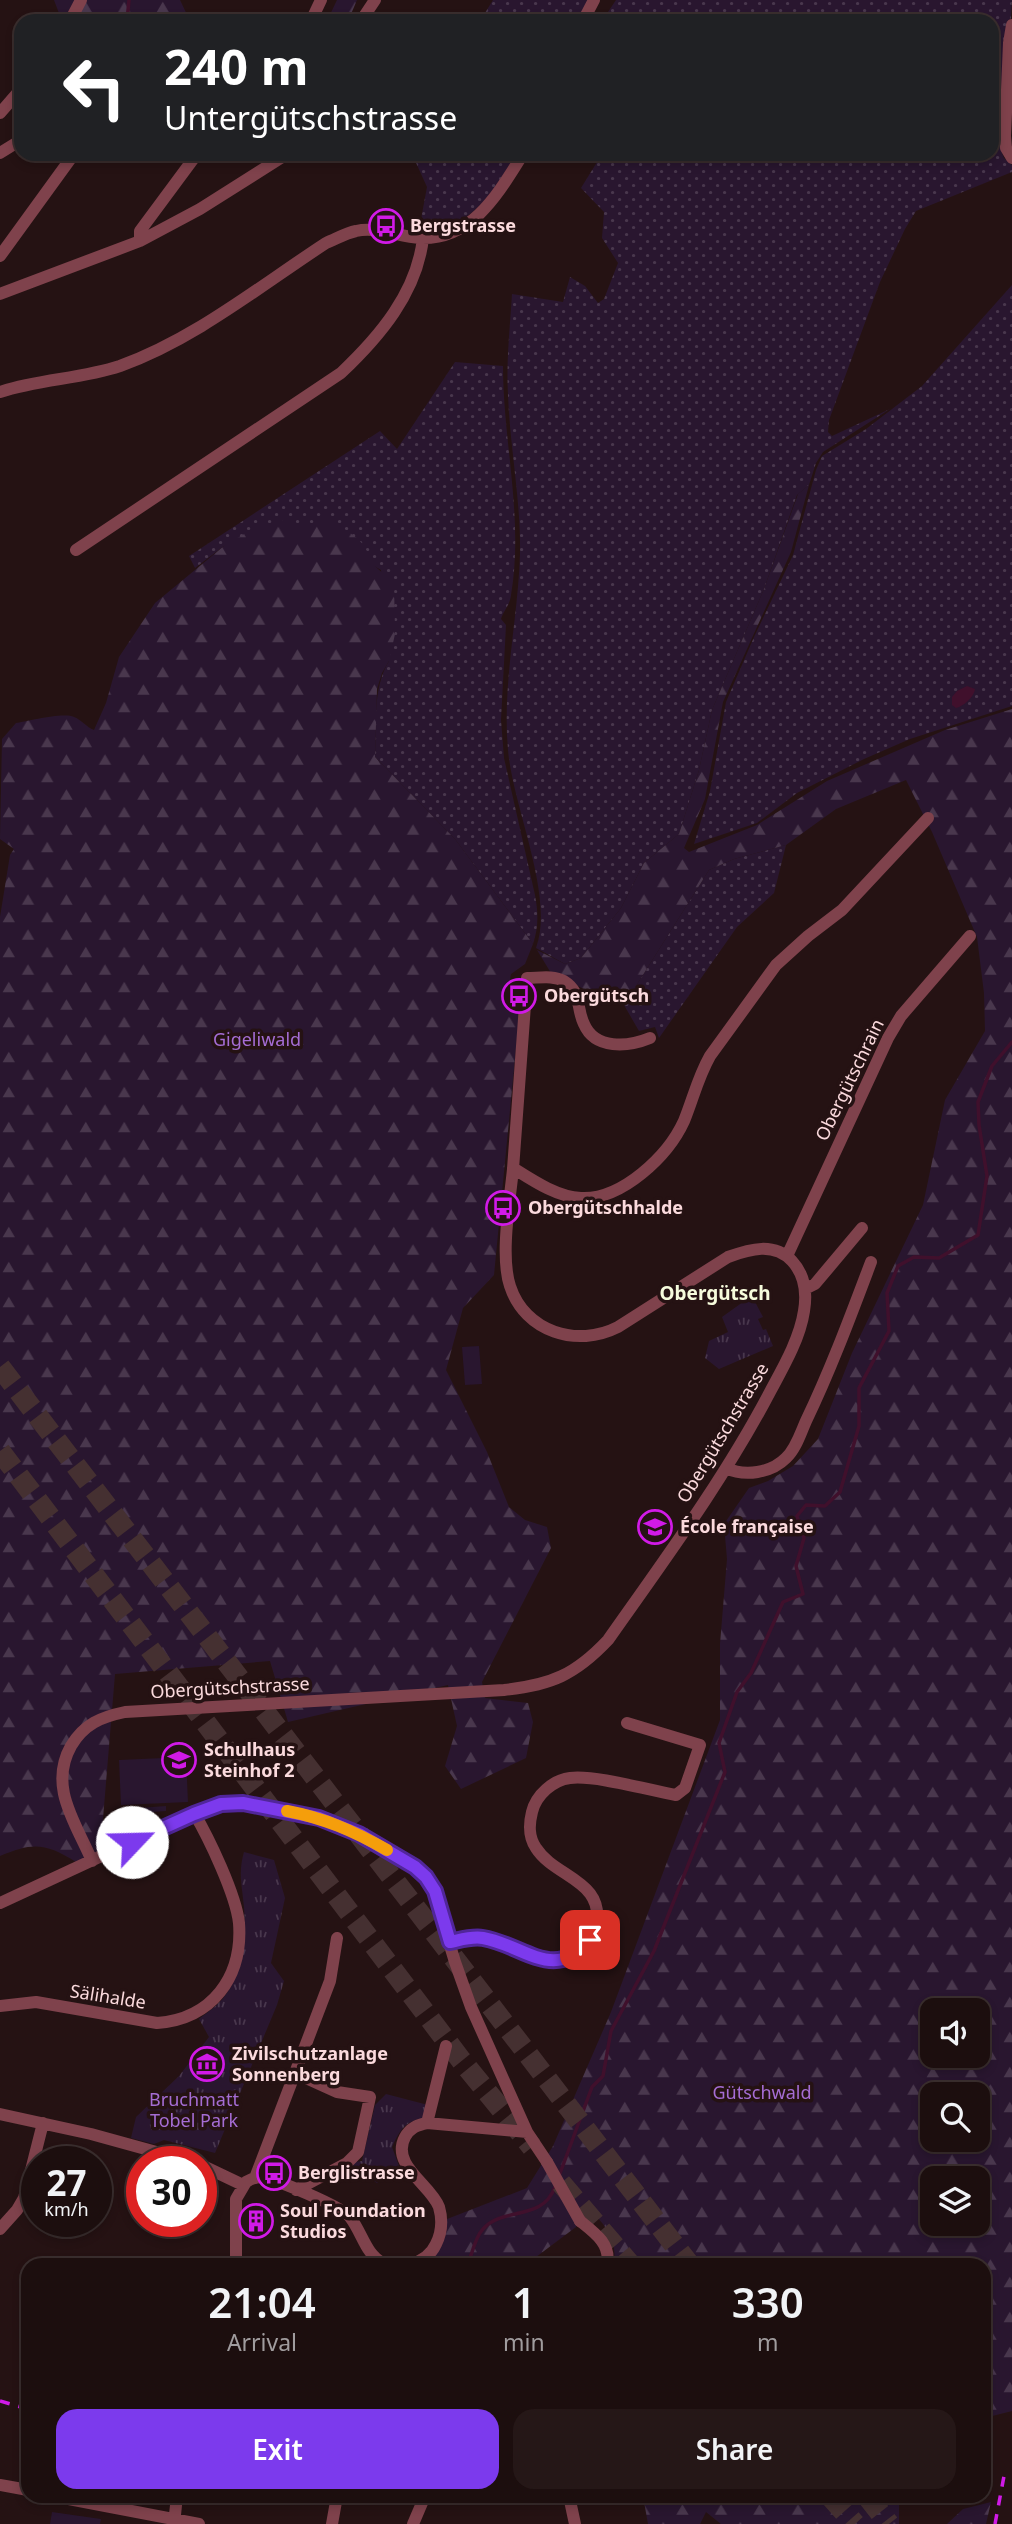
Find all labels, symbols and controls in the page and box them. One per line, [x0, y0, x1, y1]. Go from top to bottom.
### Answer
text: 240 m [164, 33, 309, 99]
icon: left [49, 42, 140, 133]
text: Untergütschstrasse [164, 96, 457, 139]
bus stop icon: Bergstrasse [367, 207, 405, 245]
place label: Bergstrasse [410, 213, 516, 237]
bus stop icon: Obergütsch [500, 977, 538, 1015]
place label: Obergütsch [544, 983, 649, 1007]
street label: Obergütschrain [809, 1015, 889, 1144]
park label: Gigeliwald [213, 1027, 301, 1051]
bus stop icon: Obergütschhalde [484, 1189, 522, 1227]
place label: Obergütschhalde [528, 1195, 683, 1219]
district label: Obergütsch [660, 1280, 770, 1306]
street label: Obergütschstrasse [671, 1358, 773, 1507]
school or university icon: École française [636, 1508, 674, 1546]
place label: École française [680, 1514, 814, 1538]
street label: Obergütschstrasse [150, 1671, 310, 1703]
place label: Schulhaus Steinhof 2 [204, 1737, 295, 1782]
school or university icon: Schulhaus Steinhof 2 [160, 1741, 198, 1779]
position arrow [95, 1805, 169, 1879]
pin [560, 1910, 620, 1970]
icon: arrive [571, 1921, 609, 1959]
street label: Sälihalde [69, 1978, 148, 2014]
map controls [920, 1998, 990, 2236]
button: sound [920, 1998, 990, 2068]
place label: Zivilschutzanlage Sonnenberg [232, 2041, 388, 2086]
museum icon: Zivilschutzanlage Sonnenberg [188, 2045, 226, 2083]
park label: Gütschwald [712, 2080, 812, 2104]
button: search [920, 2082, 990, 2152]
park label: Bruchmatt Tobel Park [149, 2087, 239, 2132]
speed limit sign: 30 [126, 2146, 217, 2237]
bus stop icon: Berglistrasse [255, 2154, 293, 2192]
text: 27 [46, 2159, 87, 2206]
place label: Berglistrasse [298, 2160, 415, 2184]
button: layers [920, 2166, 990, 2236]
text: km/h [44, 2197, 89, 2221]
place label: Soul Foundation Studios [280, 2198, 426, 2243]
building icon: Soul Foundation Studios [237, 2202, 275, 2240]
text: 21:04 [208, 2273, 316, 2330]
text: 1 [512, 2273, 536, 2330]
text: 330 [732, 2273, 804, 2330]
text: Arrival [227, 2326, 297, 2358]
text: min [503, 2326, 545, 2358]
text: m [757, 2326, 779, 2358]
button: Exit [56, 2409, 499, 2489]
button: Share [513, 2409, 956, 2489]

